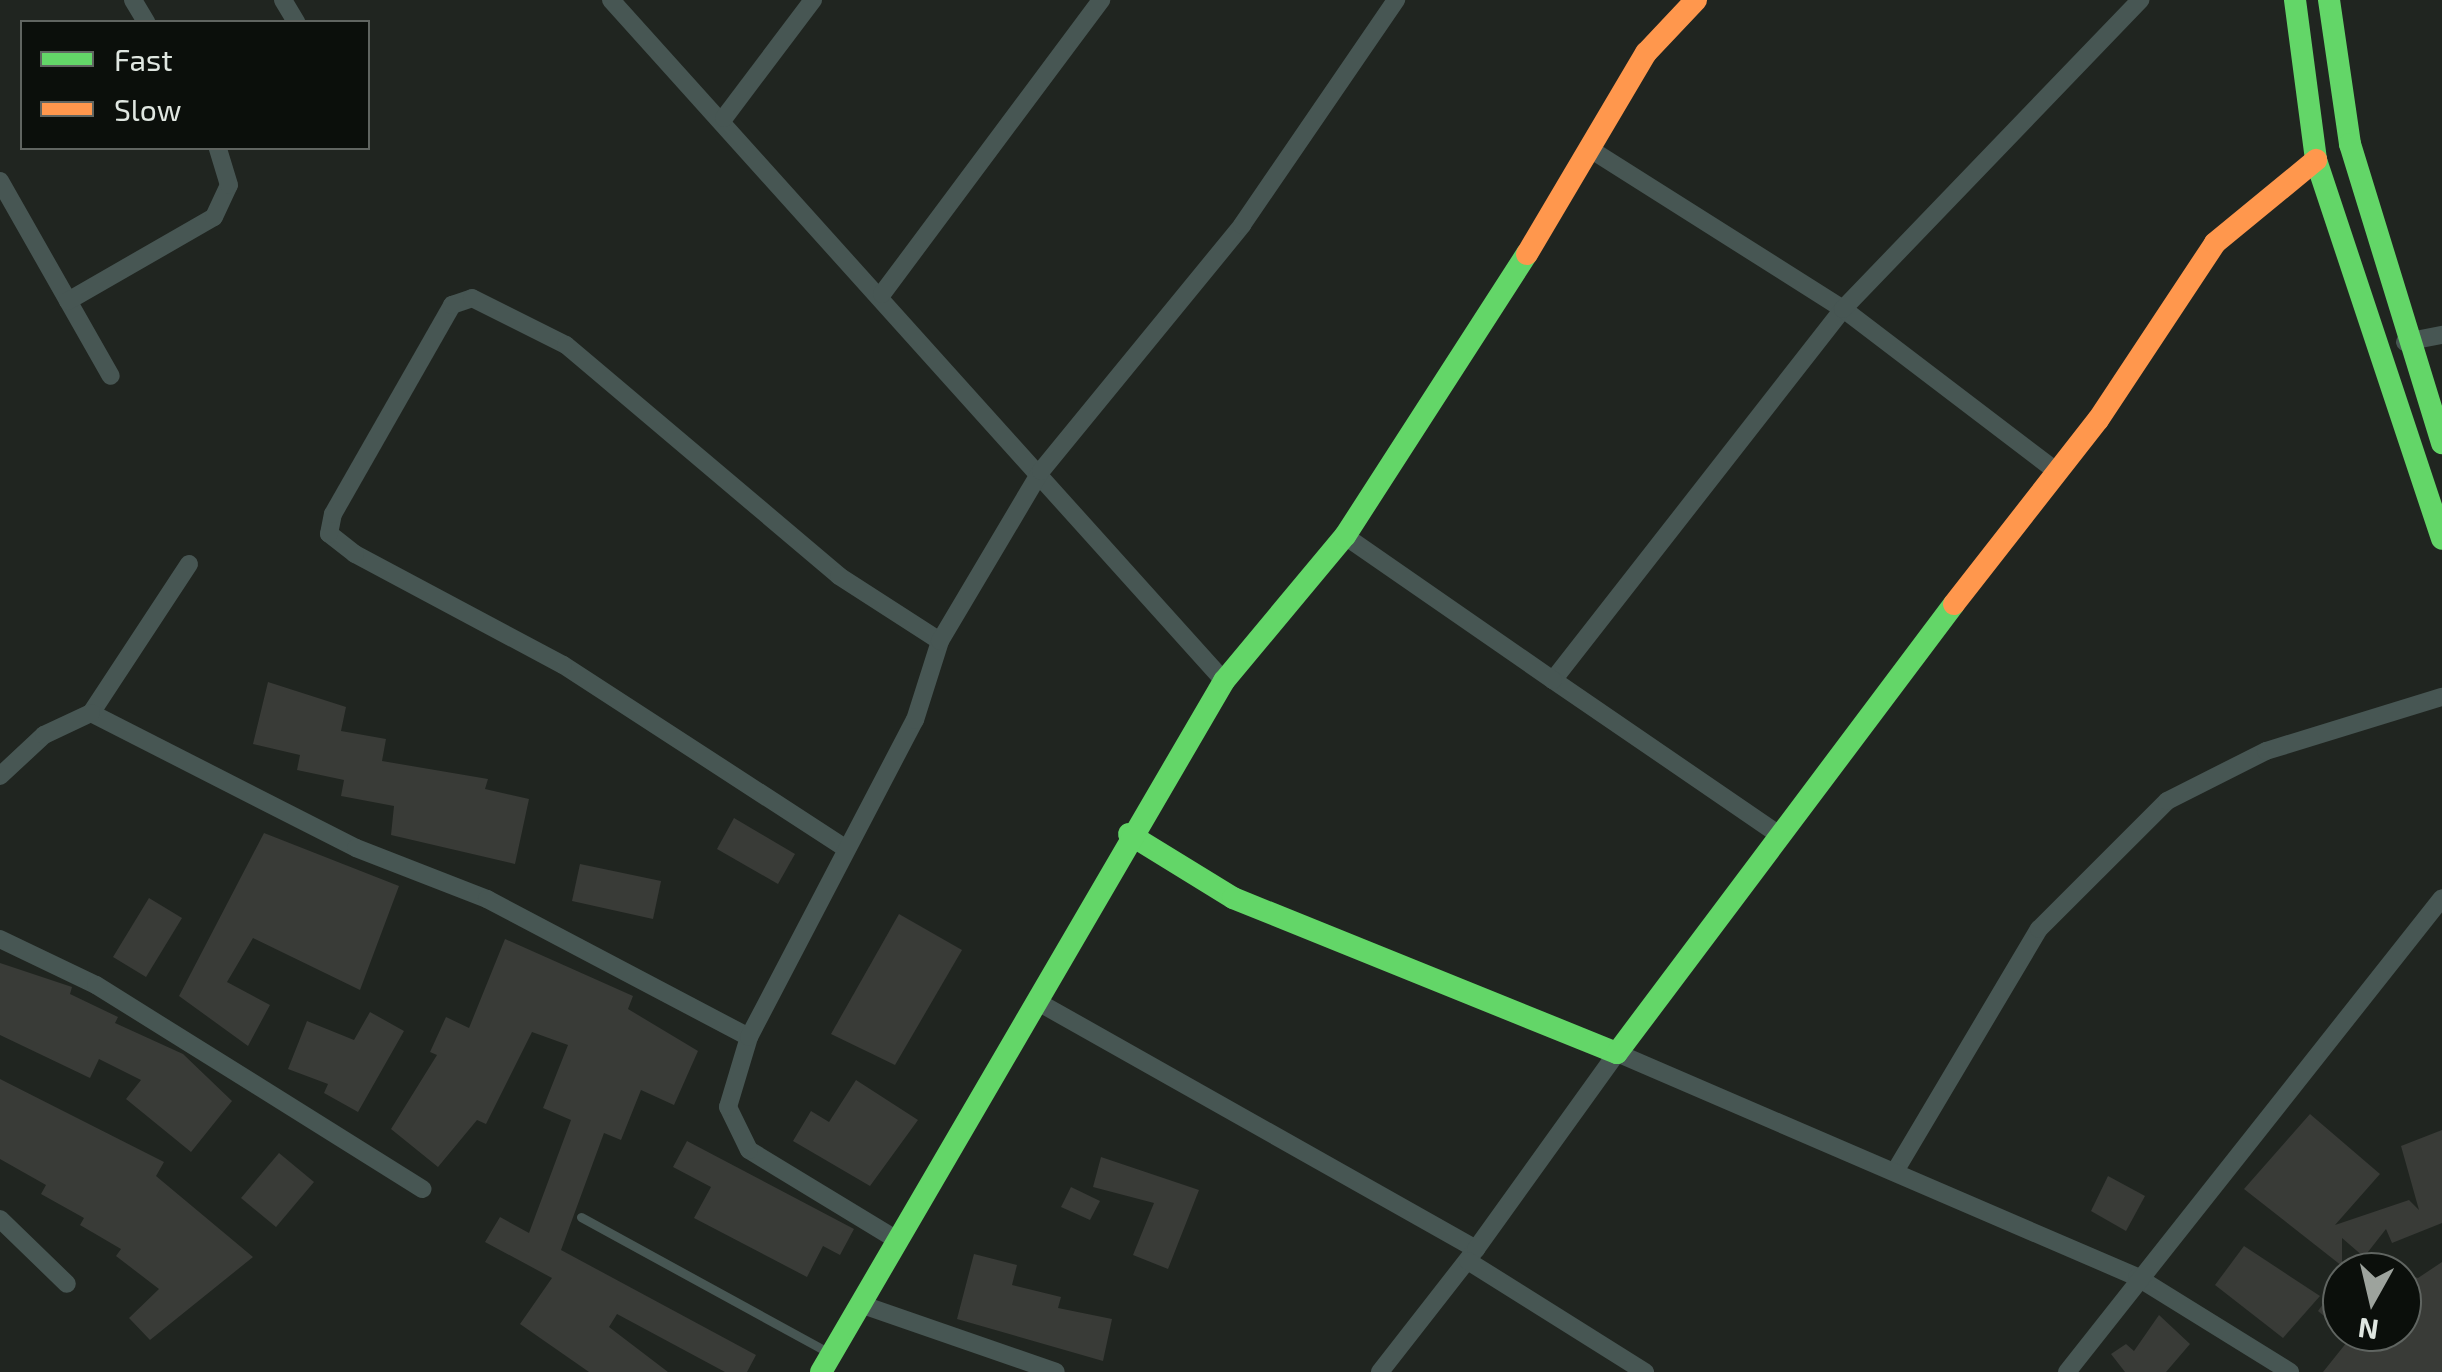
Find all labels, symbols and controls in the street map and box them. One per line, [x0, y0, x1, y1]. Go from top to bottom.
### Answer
legend [20, 20, 370, 150]
text: Fast [114, 41, 173, 77]
text: Slow [114, 91, 181, 127]
north arrow [2322, 1252, 2422, 1352]
text: N [2356, 1311, 2380, 1348]

